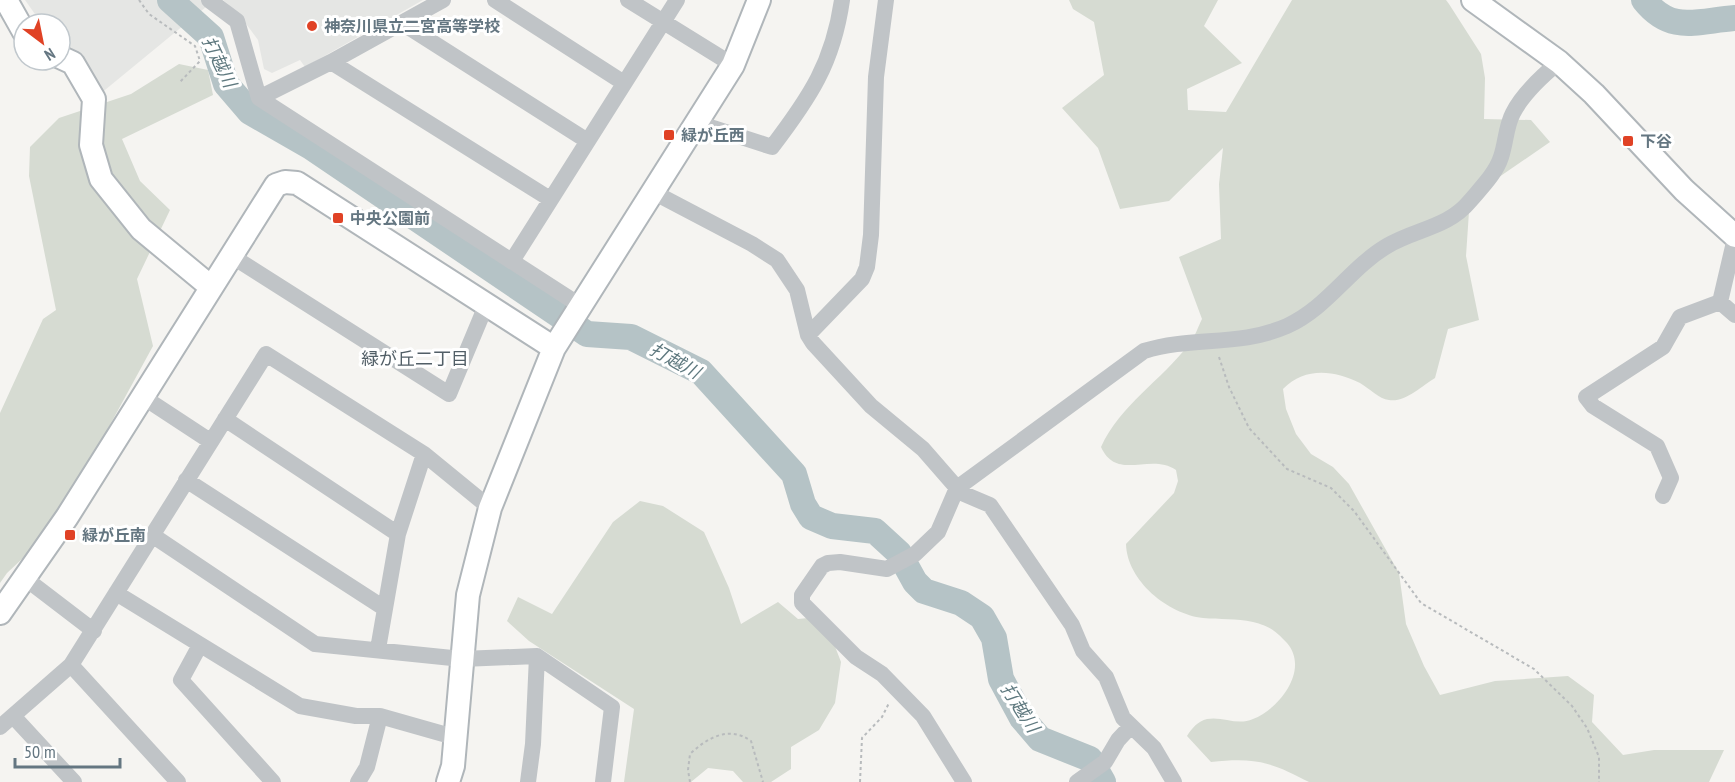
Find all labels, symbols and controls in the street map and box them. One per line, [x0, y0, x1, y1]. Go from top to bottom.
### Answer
north arrow [12, 12, 72, 72]
place label: 神奈川県立二宮高等学校 [324, 16, 500, 36]
marker: 神奈川県立二宮高等学校 [305, 19, 319, 33]
water label: 打越川 [197, 32, 242, 93]
text: N [41, 44, 59, 65]
place label: 緑が丘西 [681, 125, 745, 145]
marker: 緑が丘西 [662, 128, 676, 142]
place label: 下谷 [1640, 131, 1672, 151]
marker: 下谷 [1621, 134, 1635, 148]
place label: 中央公園前 [350, 208, 430, 228]
marker: 中央公園前 [331, 211, 345, 225]
water label: 打越川 [646, 337, 706, 385]
district label: 緑が丘二丁目 [361, 347, 469, 370]
place label: 緑が丘南 [82, 525, 146, 545]
marker: 緑が丘南 [63, 528, 77, 542]
water label: 打越川 [996, 679, 1046, 738]
scale bar [15, 731, 120, 769]
text: 50 m [24, 740, 56, 763]

